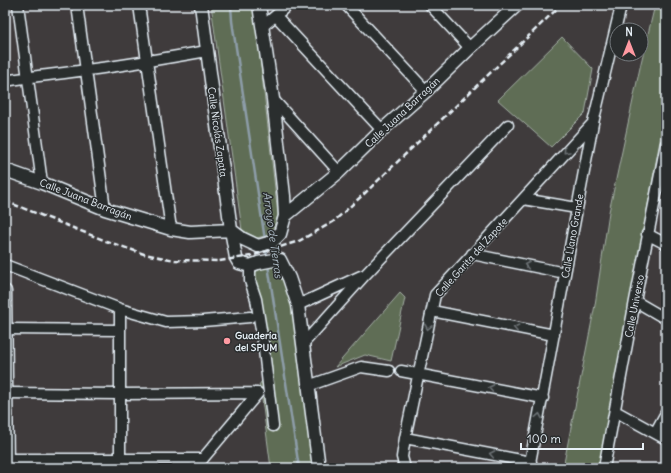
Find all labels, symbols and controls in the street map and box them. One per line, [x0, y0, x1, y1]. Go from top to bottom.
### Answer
north arrow [609, 22, 649, 62]
text: N [625, 25, 633, 39]
street label: Calle Juana Barragán [362, 74, 443, 151]
street label: Calle Nicolás Zapata [205, 86, 230, 178]
one-way arrow [564, 147, 571, 154]
street label: Calle Juana Barragán [38, 176, 134, 223]
water label: Arroyo de Tierras [260, 191, 286, 280]
street label: Calle Llano Grande [559, 193, 586, 279]
street label: Calle Garita del Zapote [432, 215, 510, 300]
one-way arrow [524, 262, 530, 270]
street label: Calle Universo [622, 273, 647, 339]
one-way arrow [424, 324, 432, 331]
one-way arrow [512, 324, 519, 332]
place label: Guadería del SPUM [235, 329, 277, 354]
marker: Guadería del SPUM [222, 336, 232, 346]
one-way arrow [488, 384, 494, 393]
one-way arrow [535, 413, 543, 419]
scale bar [521, 425, 643, 451]
text: 100 m [527, 431, 561, 446]
one-way arrow [489, 451, 495, 459]

